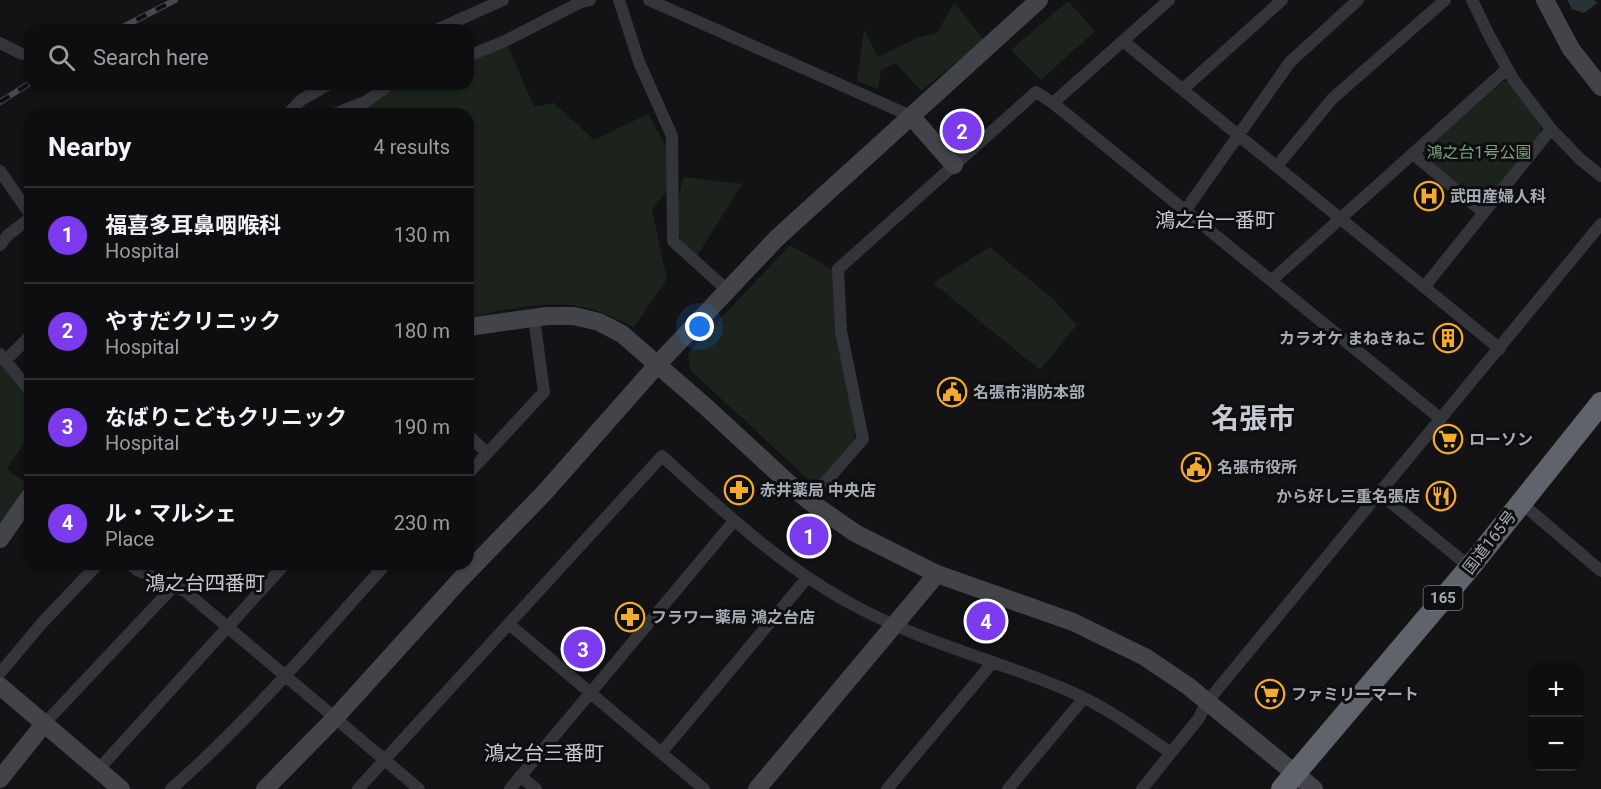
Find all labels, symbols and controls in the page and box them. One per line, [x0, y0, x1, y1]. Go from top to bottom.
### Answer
search box [24, 24, 474, 90]
icon: search [45, 41, 78, 74]
text: Search here [93, 45, 209, 70]
pin: 2 [942, 108, 982, 154]
text: Nearby [48, 132, 131, 162]
text: 4 results [374, 135, 450, 159]
park label: 鴻之台1号公園 [1427, 143, 1532, 162]
hospital icon: 武田産婦人科 [1413, 180, 1445, 212]
place label: 武田産婦人科 [1450, 187, 1546, 206]
district label: 鴻之台一番町 [1155, 208, 1275, 232]
text: 福喜多耳鼻咽喉科 [105, 213, 281, 238]
text: 1 [62, 223, 73, 247]
text: 130 m [394, 223, 450, 247]
text: Hospital [105, 239, 179, 263]
text: やすだクリニック [105, 309, 281, 334]
your location [685, 312, 714, 341]
text: 2 [62, 319, 73, 343]
text: 180 m [394, 319, 450, 343]
building icon: カラオケ まねきねこ [1432, 322, 1464, 354]
place label: カラオケ まねきねこ [1279, 329, 1427, 348]
text: Hospital [105, 335, 179, 359]
public building icon: 名張市消防本部 [936, 376, 968, 408]
place label: 名張市消防本部 [973, 383, 1085, 402]
district label: 名張市 [1211, 402, 1295, 435]
text: なばりこどもクリニック [105, 405, 347, 430]
text: 3 [62, 415, 73, 439]
text: 190 m [394, 415, 450, 439]
supermarket icon: ローソン [1432, 423, 1464, 455]
place label: ローソン [1469, 430, 1533, 449]
text: Hospital [105, 431, 179, 455]
public building icon: 名張市役所 [1180, 451, 1212, 483]
place label: 名張市役所 [1217, 458, 1297, 477]
pharmacy icon: 赤井薬局 中央店 [723, 474, 755, 506]
restaurant icon: から好し三重名張店 [1425, 480, 1457, 512]
place label: 赤井薬局 中央店 [760, 481, 876, 500]
place label: から好し三重名張店 [1276, 487, 1420, 506]
text: ル・マルシェ [105, 501, 237, 526]
street label: 国道165号 [1459, 507, 1520, 578]
text: 4 [62, 511, 73, 535]
text: 230 m [394, 511, 450, 535]
pin: 1 [790, 514, 828, 558]
text: Place [105, 527, 154, 551]
district label: 鴻之台四番町 [145, 571, 265, 595]
road number: 165 [1424, 586, 1462, 610]
pin: 4 [966, 598, 1006, 644]
pharmacy icon: フラワー薬局 鴻之台店 [614, 601, 646, 633]
place label: フラワー薬局 鴻之台店 [651, 608, 815, 627]
pin: 3 [564, 626, 602, 672]
map controls [1529, 663, 1583, 771]
button: + [1529, 663, 1583, 717]
supermarket icon: ファミリーマート [1254, 678, 1286, 710]
place label: ファミリーマート [1291, 685, 1419, 704]
button: − [1529, 717, 1583, 771]
district label: 鴻之台三番町 [484, 741, 604, 765]

